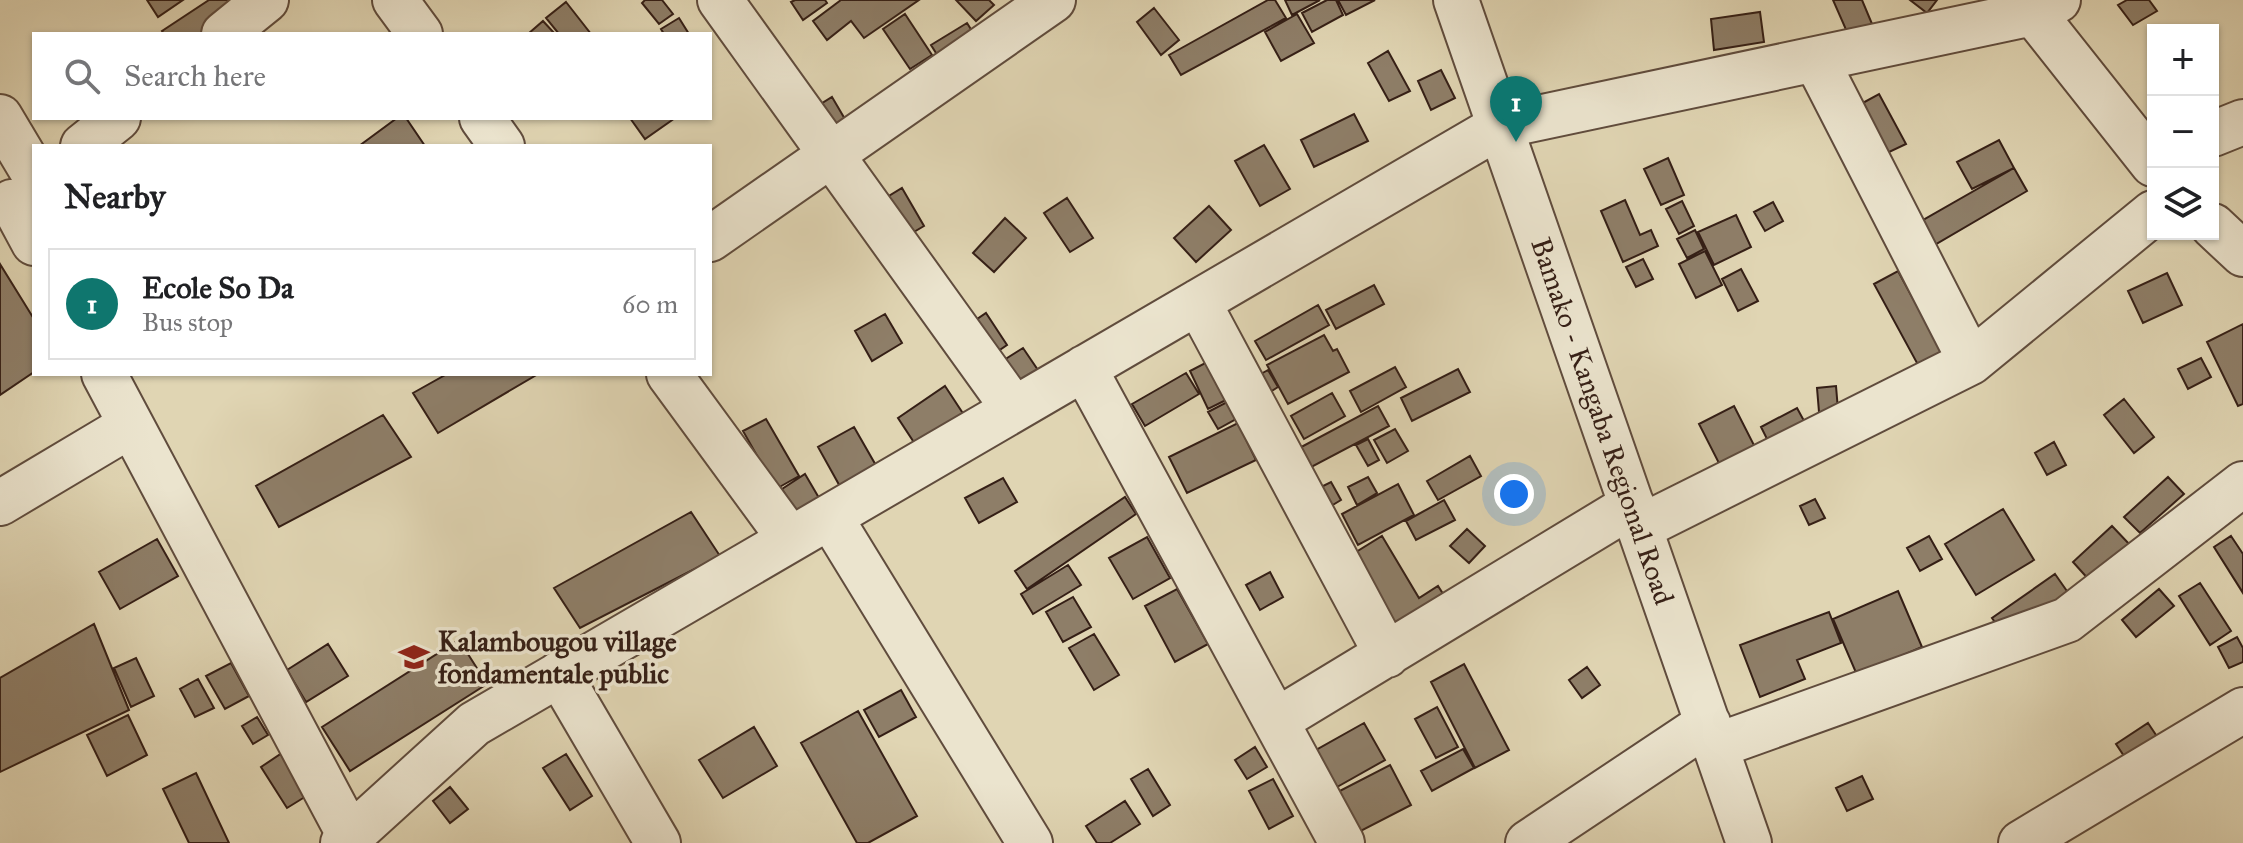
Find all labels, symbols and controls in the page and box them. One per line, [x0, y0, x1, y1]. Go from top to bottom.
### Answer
map controls [2147, 24, 2219, 240]
button: + [2147, 24, 2219, 96]
search box [32, 32, 712, 120]
icon: search [60, 54, 104, 98]
text: Search here [124, 58, 266, 94]
pin: 1 [1490, 76, 1542, 142]
button: − [2147, 96, 2219, 168]
button: layers [2147, 168, 2219, 240]
text: Nearby [64, 176, 166, 217]
street label: Bamako - Kangaba Regional Road [1523, 233, 1682, 609]
text: Ecole So Da [142, 270, 294, 306]
text: 1 [87, 288, 97, 320]
text: 60 m [622, 288, 678, 320]
text: Bus stop [142, 306, 233, 338]
your location [1494, 474, 1534, 514]
place label: Kalambougou village fondamentale public [437, 624, 677, 691]
school or university icon: Kalambougou village fondamentale public [397, 640, 431, 674]

